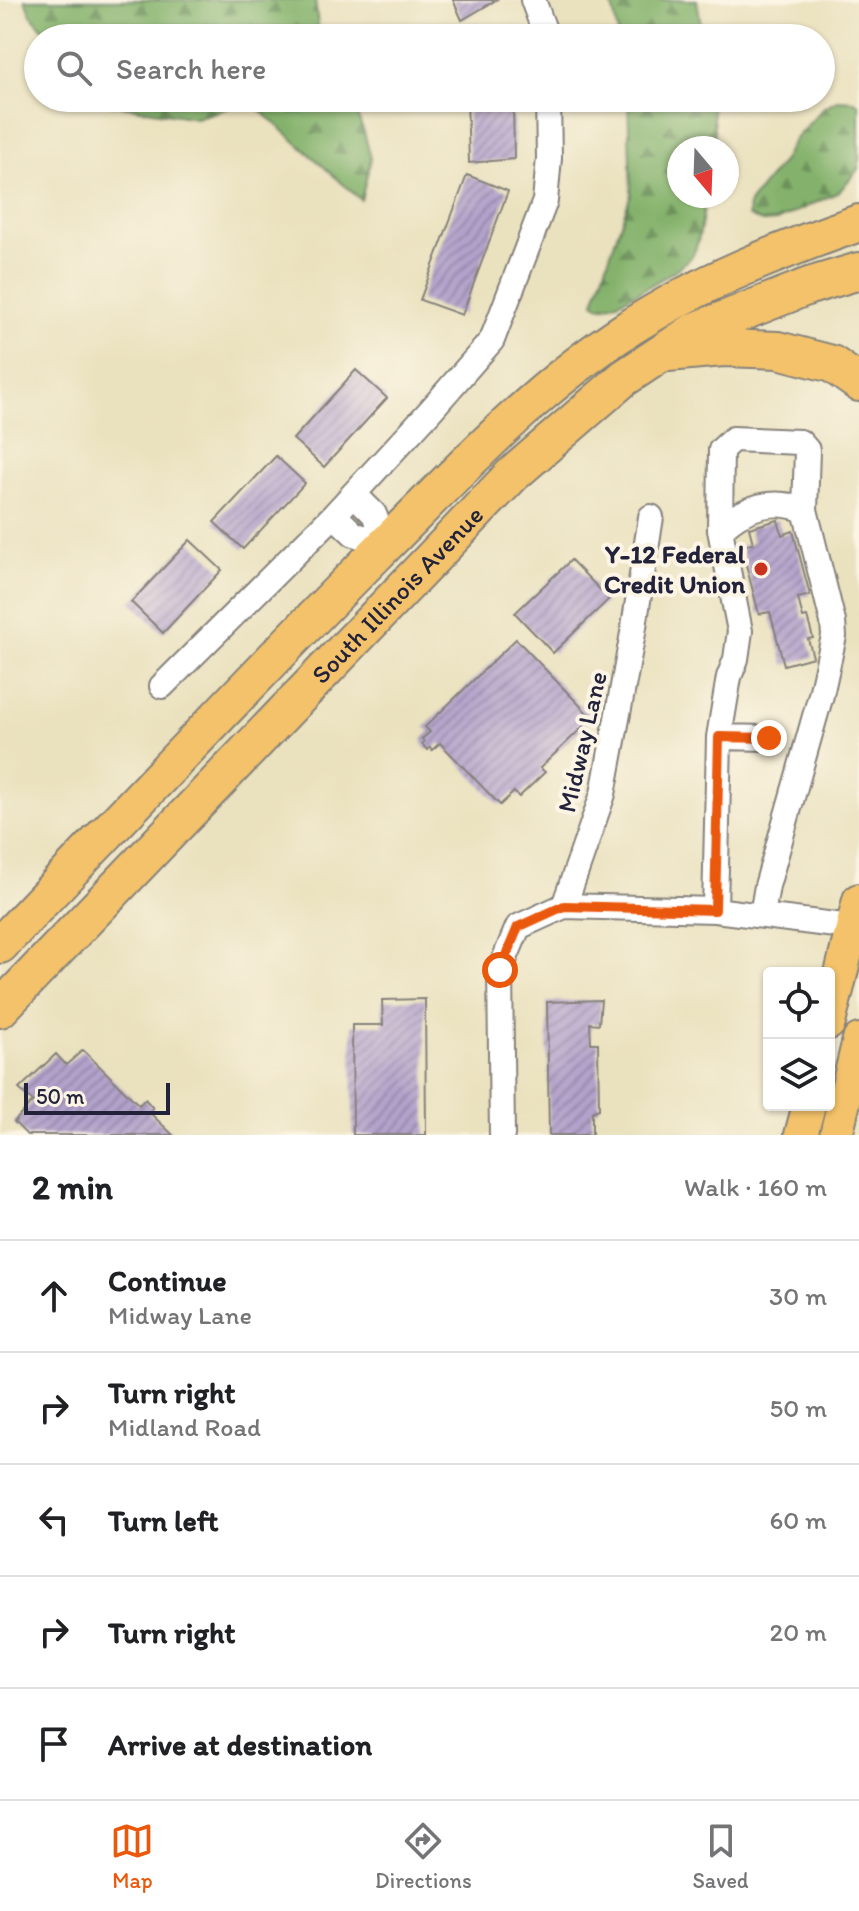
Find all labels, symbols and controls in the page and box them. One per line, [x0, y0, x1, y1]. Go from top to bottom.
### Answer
search box [24, 24, 835, 112]
icon: search [52, 46, 96, 90]
text: Search here [116, 50, 266, 87]
north arrow [667, 136, 739, 208]
street label: South Illinois Avenue [304, 499, 490, 690]
place label: Y-12 Federal Credit Union [604, 538, 746, 600]
marker: Y-12 Federal Credit Union [752, 560, 770, 578]
street label: Midway Lane [550, 668, 614, 816]
route end [751, 720, 787, 756]
route start [482, 952, 518, 988]
map controls [763, 967, 835, 1111]
button: locate [763, 967, 835, 1039]
button: layers [763, 1039, 835, 1111]
scale bar [24, 1079, 170, 1115]
text: 50 m [36, 1083, 85, 1110]
text: 2 min [32, 1167, 113, 1208]
text: Walk · 160 m [684, 1171, 827, 1203]
text: Continue [108, 1262, 227, 1299]
icon: ahead [32, 1274, 76, 1318]
text: 30 m [769, 1280, 827, 1312]
text: Midway Lane [108, 1299, 252, 1331]
text: Turn right [108, 1374, 236, 1411]
icon: right [32, 1386, 76, 1430]
text: 50 m [770, 1392, 827, 1424]
text: Midland Road [108, 1411, 261, 1443]
icon: left [32, 1498, 76, 1542]
text: Turn left [108, 1502, 219, 1539]
text: 60 m [770, 1504, 827, 1536]
icon: right [32, 1610, 76, 1654]
text: Turn right [108, 1614, 236, 1651]
text: 20 m [770, 1616, 827, 1648]
icon: arrive [32, 1722, 76, 1766]
text: Arrive at destination [108, 1726, 372, 1763]
tab: Map [110, 1819, 154, 1894]
tab: Directions [375, 1819, 472, 1894]
tab: Saved [692, 1819, 749, 1894]

